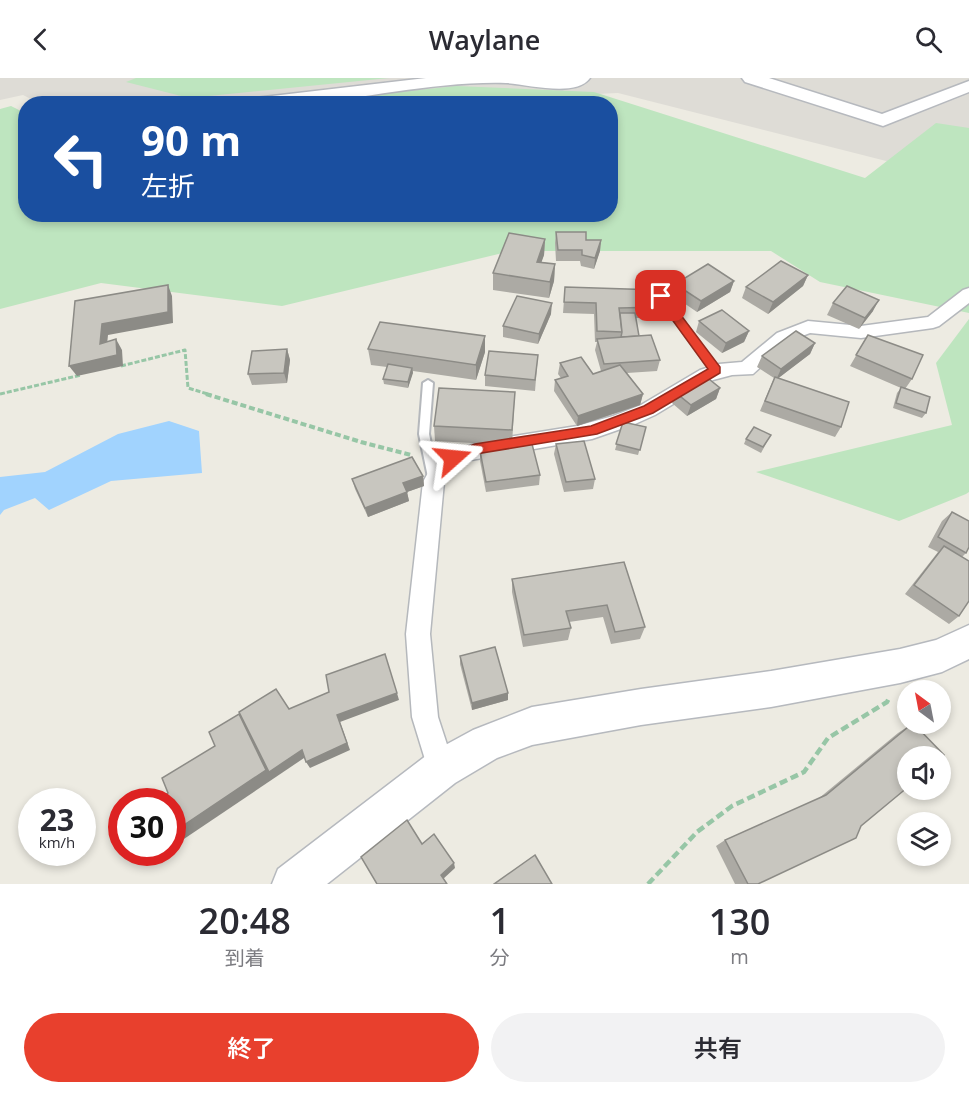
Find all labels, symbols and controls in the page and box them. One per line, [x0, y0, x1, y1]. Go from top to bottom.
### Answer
text: Waylane [429, 21, 540, 58]
icon: back [24, 23, 57, 56]
icon: search [912, 23, 945, 56]
text: 90 m [141, 111, 241, 168]
icon: left [42, 120, 120, 198]
text: 左折 [141, 167, 195, 204]
pin [635, 270, 686, 321]
icon: arrive [644, 279, 677, 312]
position arrow [421, 426, 485, 490]
north arrow [897, 680, 951, 734]
map controls [897, 680, 951, 866]
button: sound [897, 746, 951, 800]
speed limit sign: 30 [108, 788, 186, 866]
text: 23 [40, 799, 74, 840]
button: layers [897, 812, 951, 866]
text: km/h [39, 832, 75, 852]
text: 20:48 [199, 896, 291, 945]
text: 1 [489, 896, 510, 945]
text: 130 [709, 897, 770, 946]
text: m [730, 943, 749, 970]
text: 到着 [225, 944, 265, 971]
text: 分 [490, 944, 510, 971]
button: 終了 [24, 1013, 479, 1082]
button: 共有 [491, 1013, 945, 1082]

